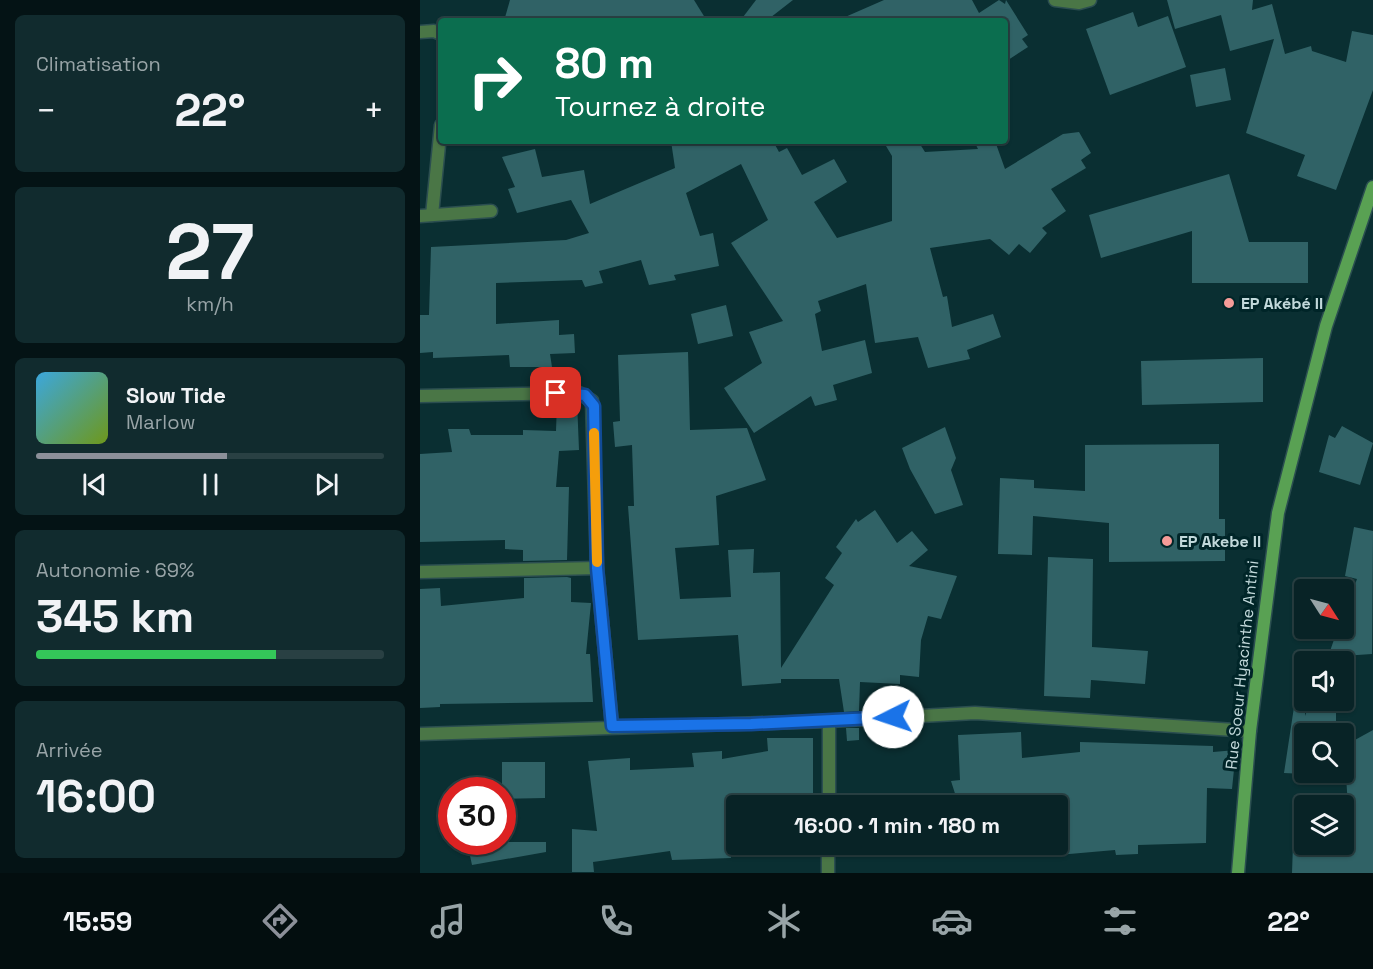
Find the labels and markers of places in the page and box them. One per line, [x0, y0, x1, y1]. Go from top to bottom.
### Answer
place label: EP Akébé II [1241, 293, 1323, 314]
marker: EP Akébé II [1222, 296, 1236, 310]
pin [530, 367, 581, 418]
place label: EP Akebe II [1179, 531, 1261, 552]
marker: EP Akebe II [1160, 534, 1174, 548]

